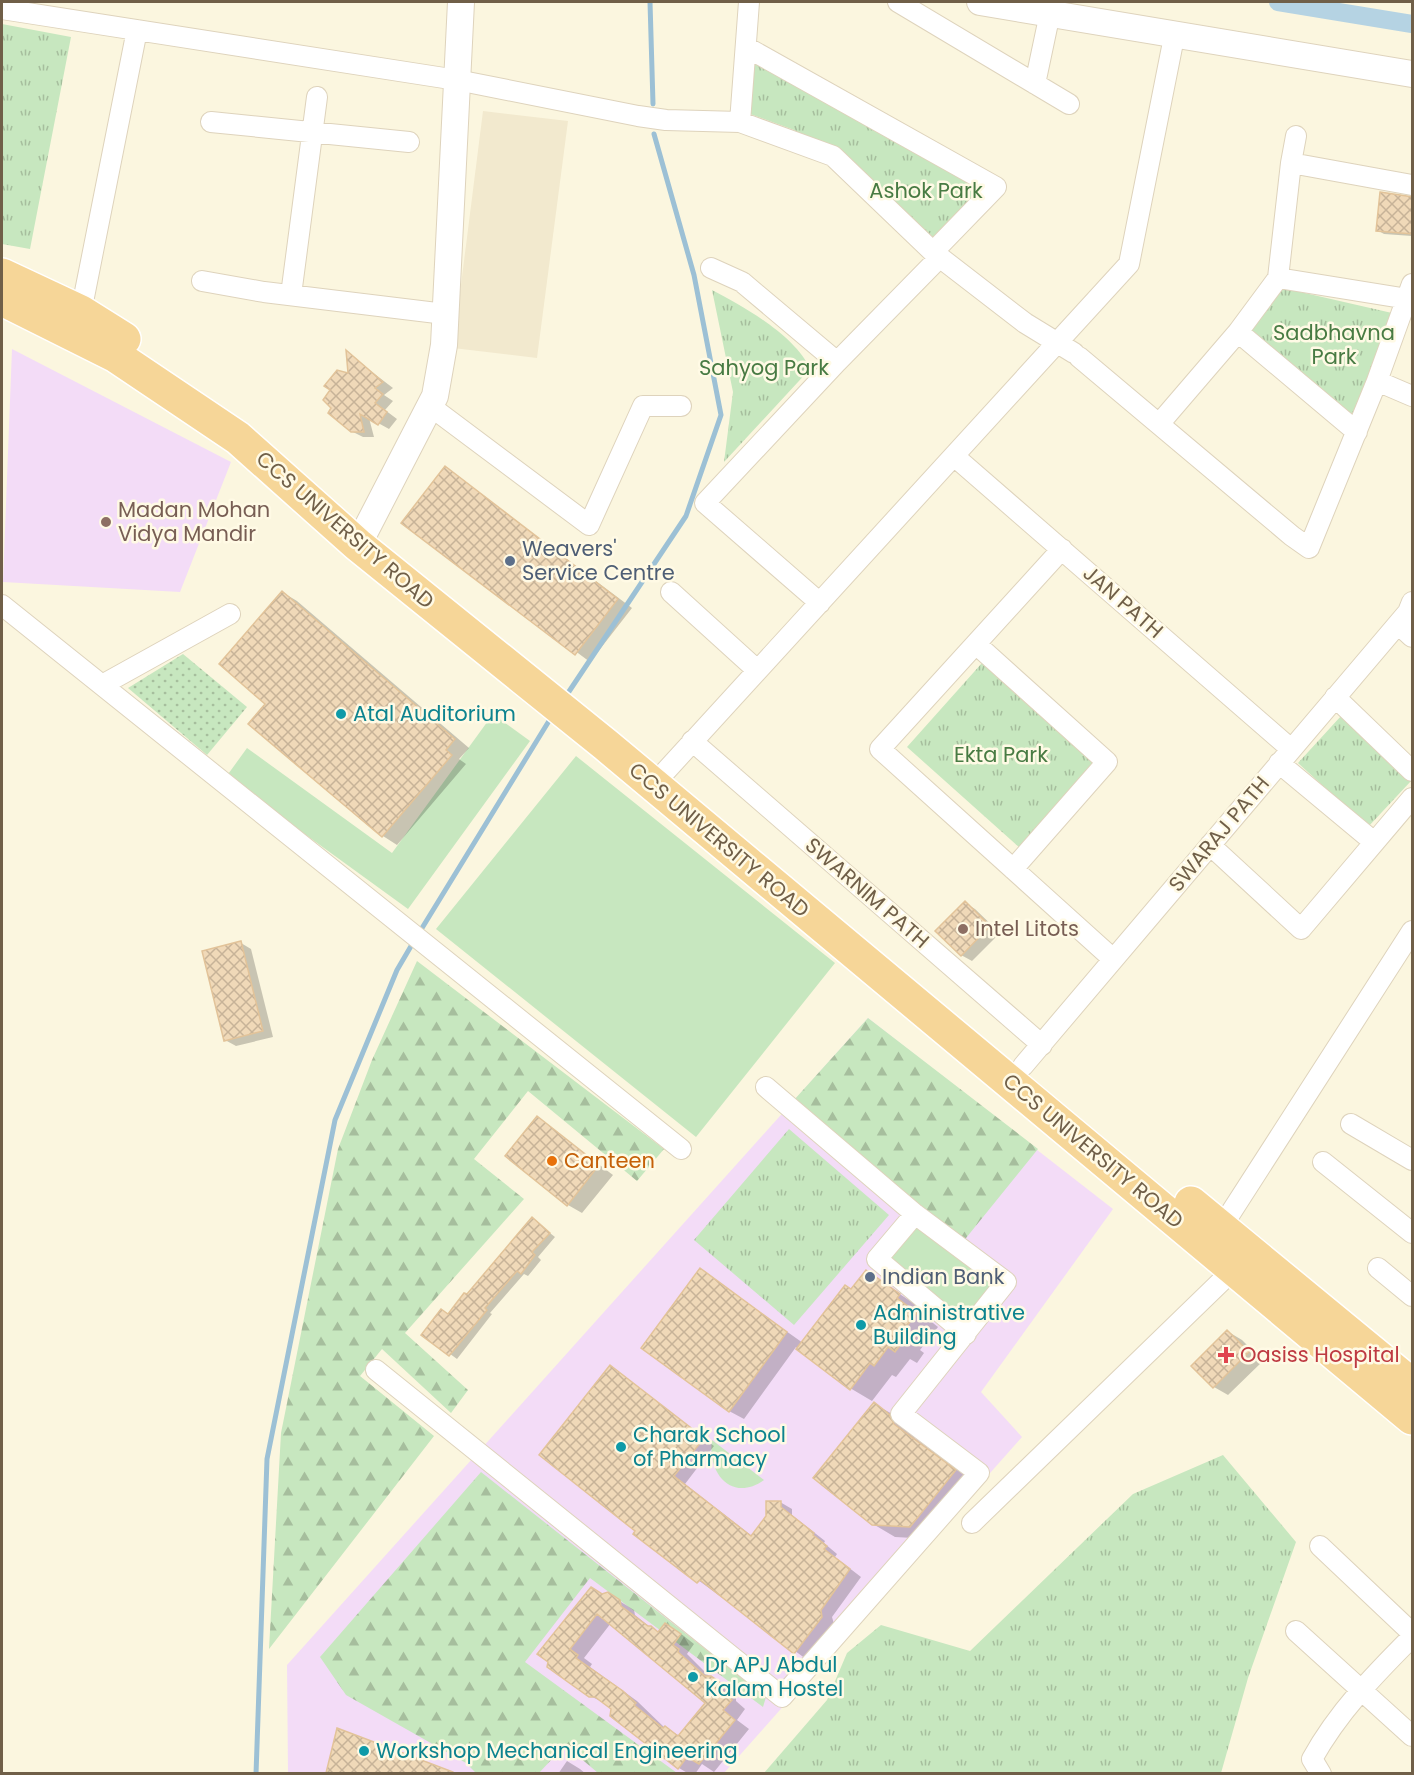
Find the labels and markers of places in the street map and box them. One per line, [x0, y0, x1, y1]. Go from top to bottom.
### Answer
place label: Madan Mohan Vidya Mandir [118, 495, 270, 548]
marker: Madan Mohan Vidya Mandir [99, 515, 113, 529]
place label: Weavers' Service Centre [522, 534, 675, 587]
marker: Weavers' Service Centre [503, 554, 517, 568]
place label: Atal Auditorium [353, 699, 516, 728]
marker: Atal Auditorium [334, 707, 348, 721]
place label: Intel Litots [975, 914, 1079, 943]
marker: Intel Litots [956, 922, 970, 936]
place label: Canteen [564, 1146, 655, 1175]
marker: Canteen [545, 1154, 559, 1168]
place label: Indian Bank [882, 1262, 1005, 1291]
marker: Indian Bank [863, 1270, 877, 1284]
place label: Administrative Building [873, 1298, 1025, 1351]
marker: Administrative Building [854, 1318, 868, 1332]
place label: Oasiss Hospital [1240, 1340, 1400, 1369]
marker: Oasiss Hospital [1217, 1346, 1235, 1364]
place label: Charak School of Pharmacy [633, 1420, 786, 1473]
marker: Charak School of Pharmacy [614, 1440, 628, 1454]
place label: Dr APJ Abdul Kalam Hostel [705, 1650, 843, 1703]
marker: Dr APJ Abdul Kalam Hostel [686, 1670, 700, 1684]
place label: Workshop Mechanical Engineering [376, 1736, 738, 1765]
marker: Workshop Mechanical Engineering [357, 1744, 371, 1758]

